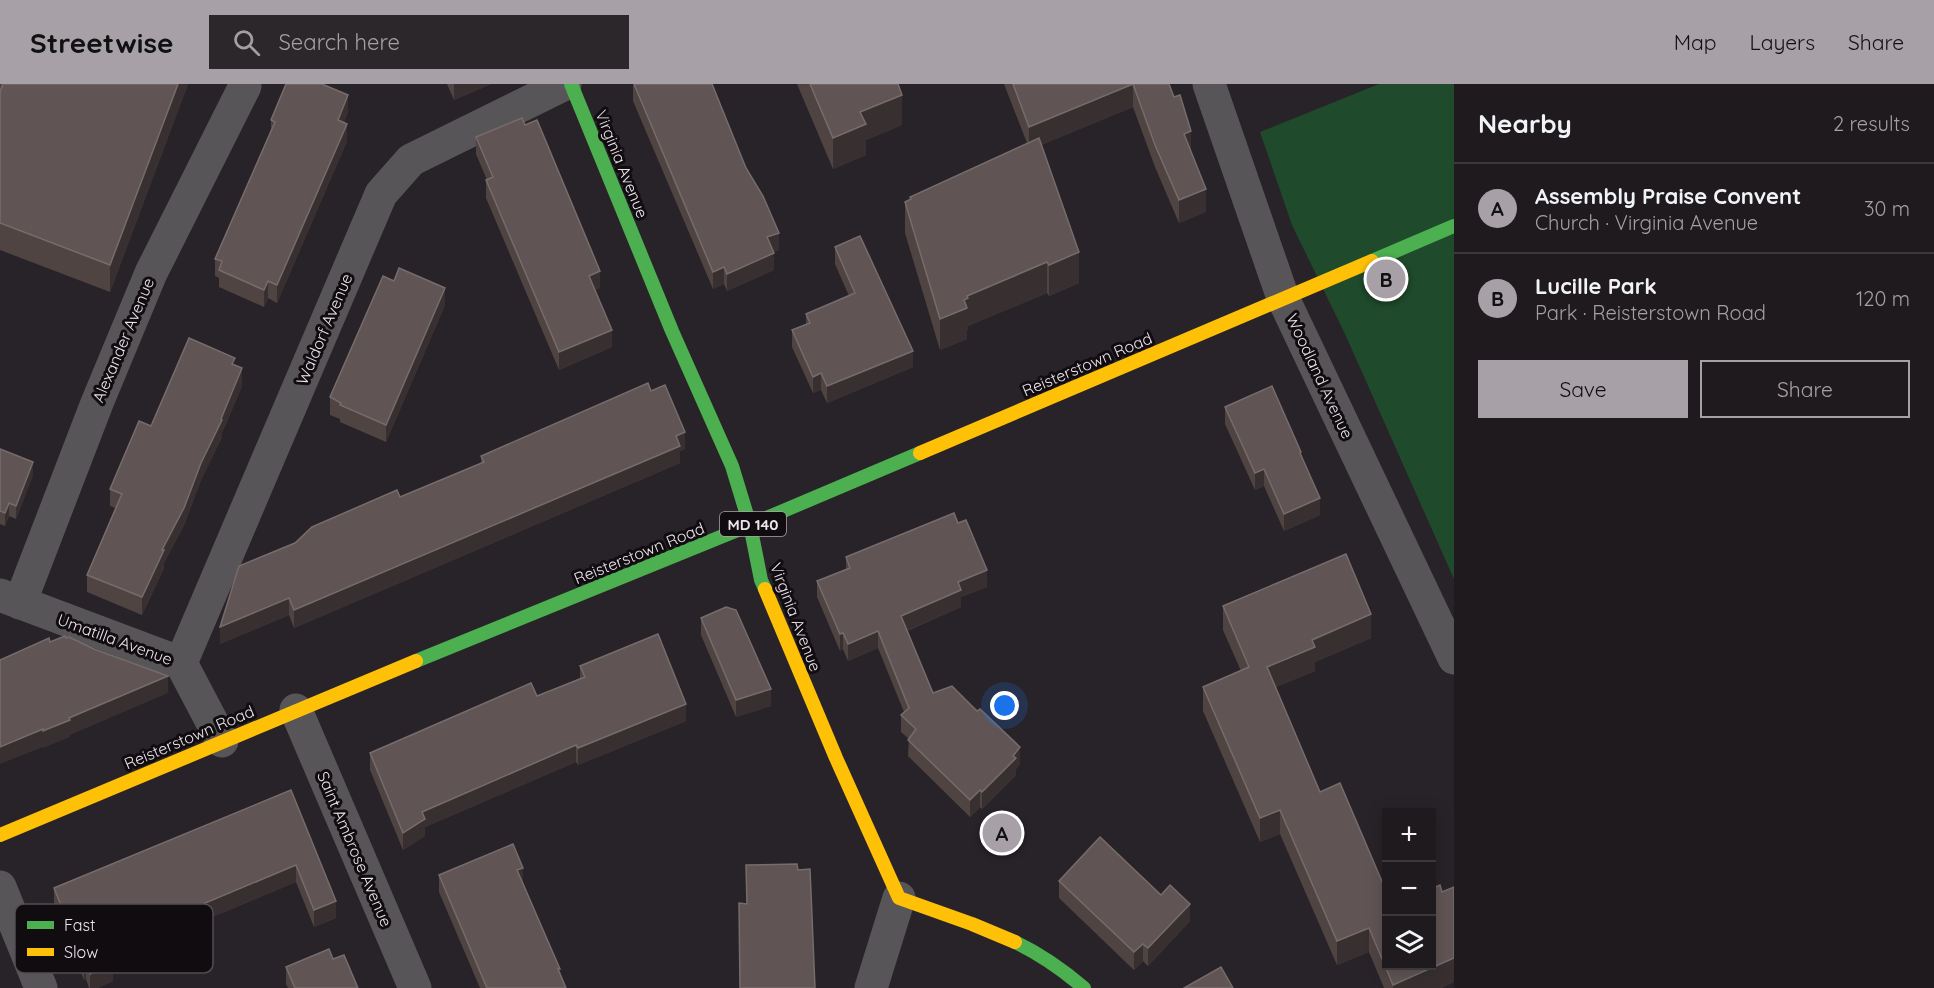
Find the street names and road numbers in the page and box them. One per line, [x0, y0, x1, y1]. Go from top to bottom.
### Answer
street label: Virginia Avenue [591, 107, 653, 221]
street label: Waldorf Avenue [292, 270, 356, 388]
street label: Alexander Avenue [88, 275, 158, 405]
street label: Woodland Avenue [1282, 310, 1358, 442]
street label: Reisterstown Road [1019, 328, 1155, 400]
road number: MD 140 [720, 512, 786, 536]
street label: Reisterstown Road [571, 518, 707, 588]
street label: Virginia Avenue [766, 560, 826, 674]
street label: Umatilla Avenue [55, 609, 175, 669]
street label: Reisterstown Road [121, 701, 257, 773]
street label: Saint Ambrose Avenue [313, 768, 397, 930]

